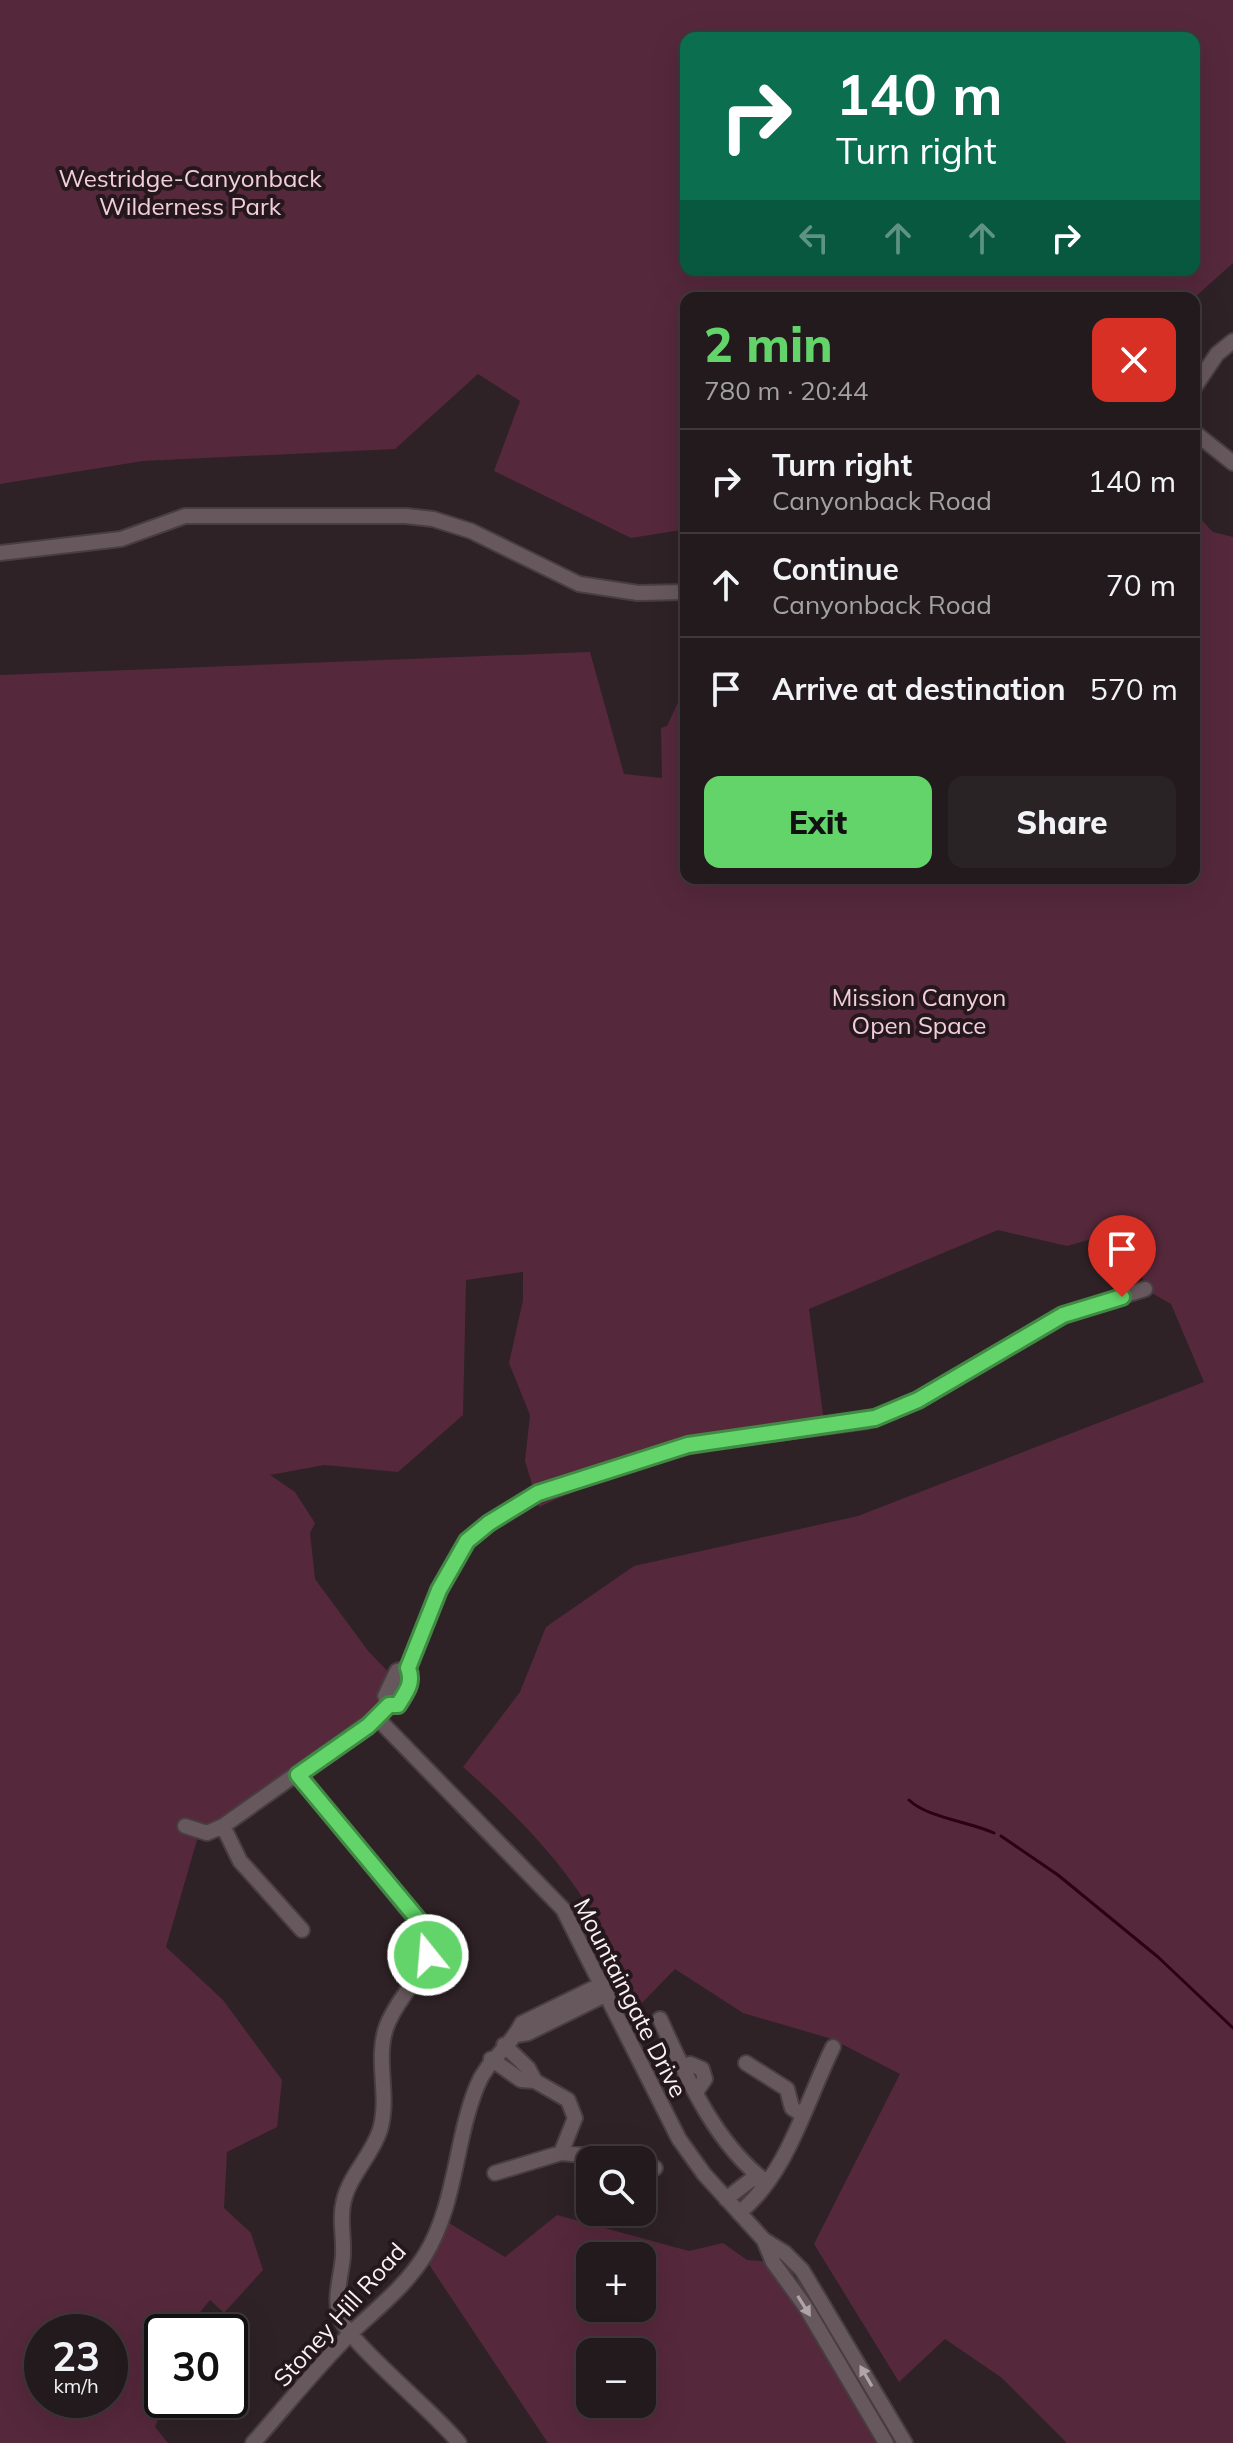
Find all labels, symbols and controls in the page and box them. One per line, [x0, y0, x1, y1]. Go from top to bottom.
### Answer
text: 140 m [836, 59, 1003, 129]
icon: right [704, 64, 808, 168]
text: Turn right [836, 128, 997, 173]
park label: Westridge-Canyonback Wilderness Park [58, 163, 322, 221]
icon: left [792, 216, 836, 260]
icon: ahead [876, 216, 920, 260]
icon: ahead [960, 216, 1004, 260]
icon: right [1044, 216, 1088, 260]
text: 2 min [704, 314, 833, 374]
button: close [1092, 318, 1176, 402]
text: 780 m · 20:44 [704, 374, 868, 407]
text: Turn right [772, 446, 912, 484]
icon: right [704, 459, 748, 503]
text: 140 m [1088, 462, 1176, 500]
text: Canyonback Road [772, 484, 992, 517]
text: Continue [772, 550, 899, 588]
icon: ahead [704, 563, 748, 607]
text: 70 m [1106, 566, 1176, 604]
text: Canyonback Road [772, 588, 992, 621]
icon: arrive [704, 667, 748, 711]
text: Arrive at destination [772, 670, 1066, 708]
text: 570 m [1090, 670, 1178, 708]
button: Exit [704, 776, 932, 868]
button: Share [948, 776, 1176, 868]
park label: Mission Canyon Open Space [832, 982, 1006, 1040]
pin [1088, 1215, 1156, 1297]
icon: arrive [1100, 1227, 1144, 1271]
street label: Mountaingate Drive [568, 1893, 694, 2102]
position arrow [386, 1913, 470, 1997]
map controls [576, 2146, 656, 2418]
button: search [576, 2146, 656, 2226]
street label: Stoney Hill Road [267, 2236, 412, 2393]
button: + [576, 2242, 656, 2322]
one-way arrow [797, 2295, 811, 2317]
speed limit sign: 30 [144, 2314, 248, 2418]
text: 23 [52, 2331, 100, 2381]
button: − [576, 2338, 656, 2418]
one-way arrow [859, 2365, 873, 2387]
text: km/h [53, 2373, 99, 2398]

